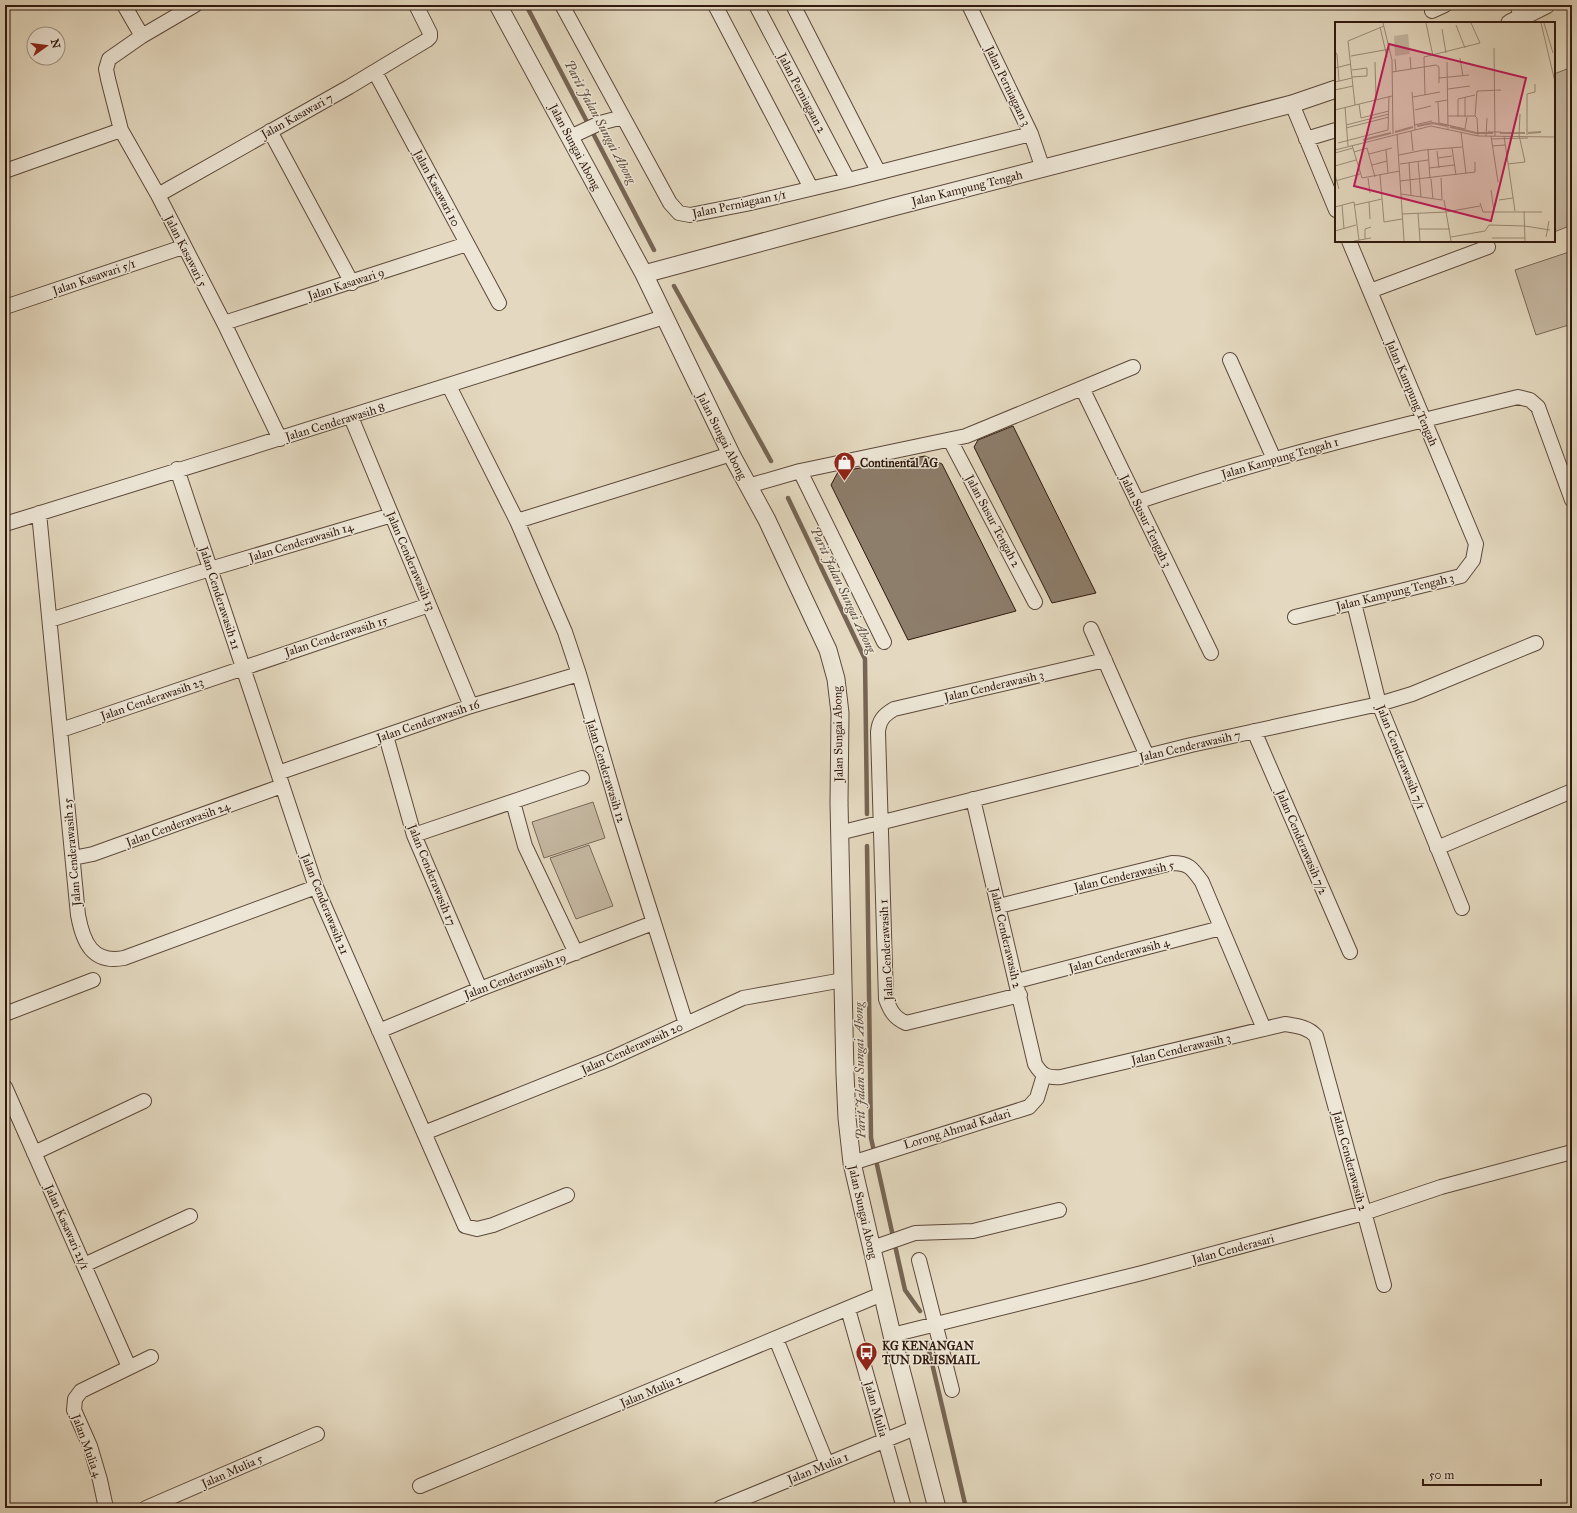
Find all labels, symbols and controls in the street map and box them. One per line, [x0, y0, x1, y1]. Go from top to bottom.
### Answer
inset map [1335, 22, 1555, 242]
north arrow [26, 26, 66, 66]
text: N [48, 38, 63, 50]
street label: Jalan Perniagaan 3 [981, 42, 1034, 129]
street label: Jalan Perniagaan 2 [773, 49, 829, 136]
water label: Parit Jalan Sungai Abong [561, 58, 639, 186]
street label: Jalan Kasawari 7 [257, 91, 336, 143]
street label: Jalan Sungai Abong [546, 101, 604, 193]
street label: Jalan Kasawari 10 [409, 145, 463, 229]
street label: Jalan Kampung Tengah [908, 167, 1024, 210]
street label: Jalan Perniagaan 1/1 [689, 187, 788, 222]
street label: Jalan Kasawari 5 [160, 211, 210, 290]
street label: Jalan Kasawari 5/1 [49, 256, 138, 299]
street label: Jalan Kasawari 9 [304, 265, 386, 305]
street label: Jalan Kampung Tengah [1382, 336, 1441, 449]
street label: Jalan Sungai Abong [692, 388, 750, 483]
street label: Jalan Cenderawasih 8 [282, 400, 387, 445]
street label: Jalan Kampung Tengah 1 [1218, 435, 1341, 483]
shop icon: Continental AG [832, 450, 858, 483]
place label: Continental AG [860, 456, 938, 470]
street label: Jalan Susur Tengah 3 [1116, 470, 1175, 570]
street label: Jalan Susur Tengah 2 [961, 471, 1023, 570]
street label: Jalan Cenderawasih 13 [382, 507, 438, 613]
street label: Jalan Cenderawasih 14 [245, 519, 355, 566]
water label: Parit Jalan Sungai Abong [807, 524, 880, 657]
street label: Jalan Cenderawasih 21 [195, 543, 243, 652]
street label: Jalan Kampung Tengah 3 [1333, 570, 1456, 615]
street label: Jalan Cenderawasih 15 [281, 613, 390, 661]
street label: Jalan Cenderawasih 3 [941, 668, 1046, 706]
street label: Jalan Cenderawasih 23 [97, 675, 206, 725]
street label: Jalan Sungai Abong [830, 686, 847, 784]
street label: Jalan Cenderawasih 16 [373, 697, 482, 747]
street label: Jalan Cenderawasih 7/1 [1372, 701, 1428, 812]
street label: Jalan Cenderawasih 12 [582, 716, 628, 825]
street label: Jalan Cenderawasih 7 [1136, 728, 1242, 766]
street label: Jalan Cenderawasih 7/2 [1272, 786, 1330, 897]
street label: Jalan Cenderawasih 25 [60, 797, 85, 909]
street label: Jalan Cenderawasih 24 [122, 799, 233, 851]
street label: Jalan Cenderawasih 17 [404, 820, 459, 928]
street label: Jalan Cenderawasih 21 [297, 850, 352, 957]
street label: Jalan Cenderawasih 5 [1070, 858, 1176, 896]
street label: Jalan Cenderawasih 2 [986, 884, 1024, 990]
street label: Jalan Cenderawasih 1 [876, 899, 897, 1003]
street label: Jalan Cenderawasih 4 [1065, 935, 1171, 977]
street label: Jalan Cenderawasih 19 [460, 950, 568, 1004]
water label: Parit Jalan Sungai Abong [851, 1001, 869, 1140]
street label: Jalan Cenderawasih 20 [577, 1019, 685, 1078]
street label: Jalan Cenderawasih 3 [1128, 1031, 1233, 1069]
street label: Lorong Ahmad Kadari [902, 1106, 1013, 1153]
street label: Jalan Cenderawasih 2 [1328, 1108, 1370, 1213]
street label: Jalan Sungai Abong [844, 1162, 881, 1261]
street label: Jalan Kasawari 21/1 [40, 1180, 92, 1272]
street label: Jalan Cenderasari [1188, 1231, 1277, 1268]
place label: KG KENANGAN TUN DR.ISMAIL [881, 1339, 980, 1367]
bus stop icon: KG KENANGAN TUN DR.ISMAIL [853, 1340, 879, 1373]
street label: Jalan Mulia 2 [616, 1372, 684, 1412]
street label: Jalan Mulia [860, 1378, 891, 1440]
street label: Jalan Mulia 4 [67, 1410, 105, 1480]
street label: Jalan Mulia 1 [784, 1449, 851, 1488]
street label: Jalan Mulia 5 [197, 1451, 266, 1492]
scale bar [1423, 1461, 1541, 1487]
text: 50 m [1429, 1468, 1454, 1482]

